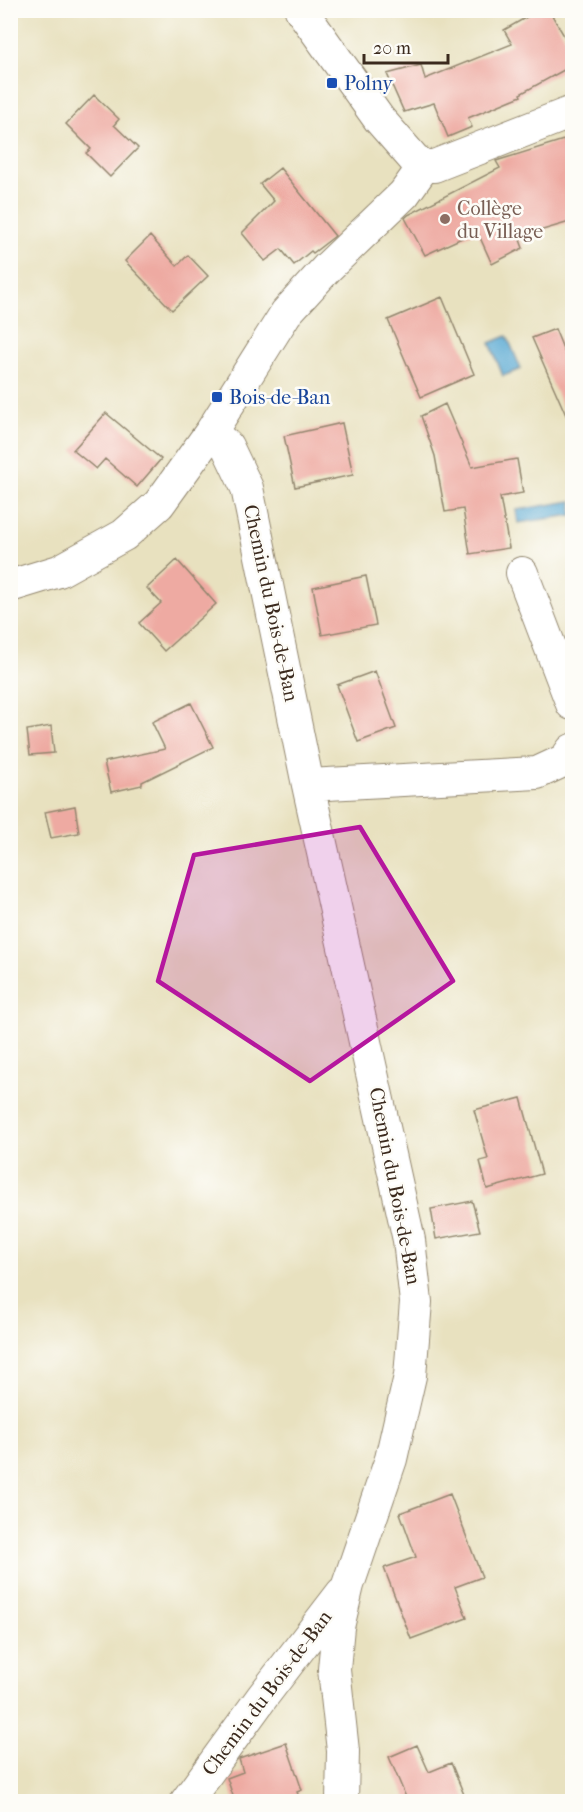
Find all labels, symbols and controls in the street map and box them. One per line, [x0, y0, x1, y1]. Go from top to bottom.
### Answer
scale bar [364, 27, 448, 65]
text: 20 m [373, 38, 411, 59]
place label: Polny [344, 72, 394, 95]
marker: Polny [325, 76, 339, 90]
place label: Collège du Village [457, 197, 543, 243]
marker: Collège du Village [438, 212, 452, 226]
place label: Bois-de-Ban [229, 386, 331, 409]
marker: Bois-de-Ban [210, 390, 224, 404]
street label: Chemin du Bois-de-Ban [239, 502, 303, 704]
street label: Chemin du Bois-de-Ban [365, 1085, 426, 1287]
street label: Chemin du Bois-de-Ban [197, 1606, 337, 1780]

